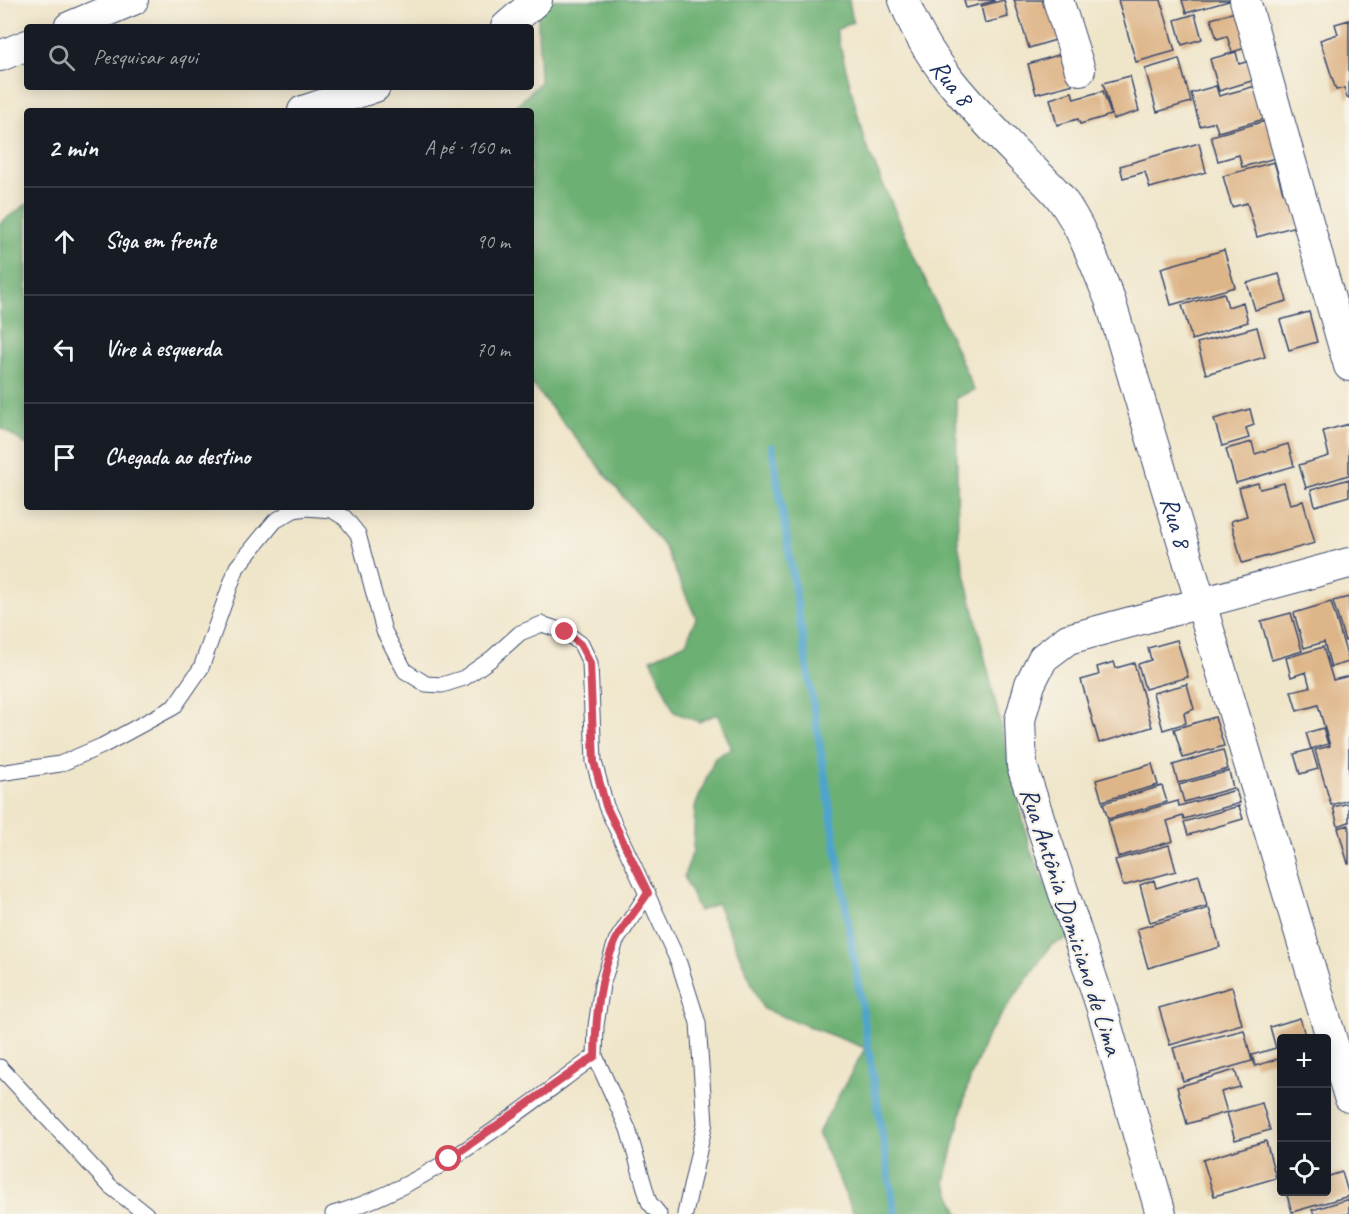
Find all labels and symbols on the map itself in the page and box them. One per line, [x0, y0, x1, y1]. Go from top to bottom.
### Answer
street label: Rua 8 [923, 53, 982, 115]
street label: Rua 8 [1153, 493, 1200, 554]
route end [551, 618, 577, 644]
street label: Rua Antônia Domiciano de Lima [1013, 783, 1131, 1061]
route start [435, 1145, 461, 1171]

